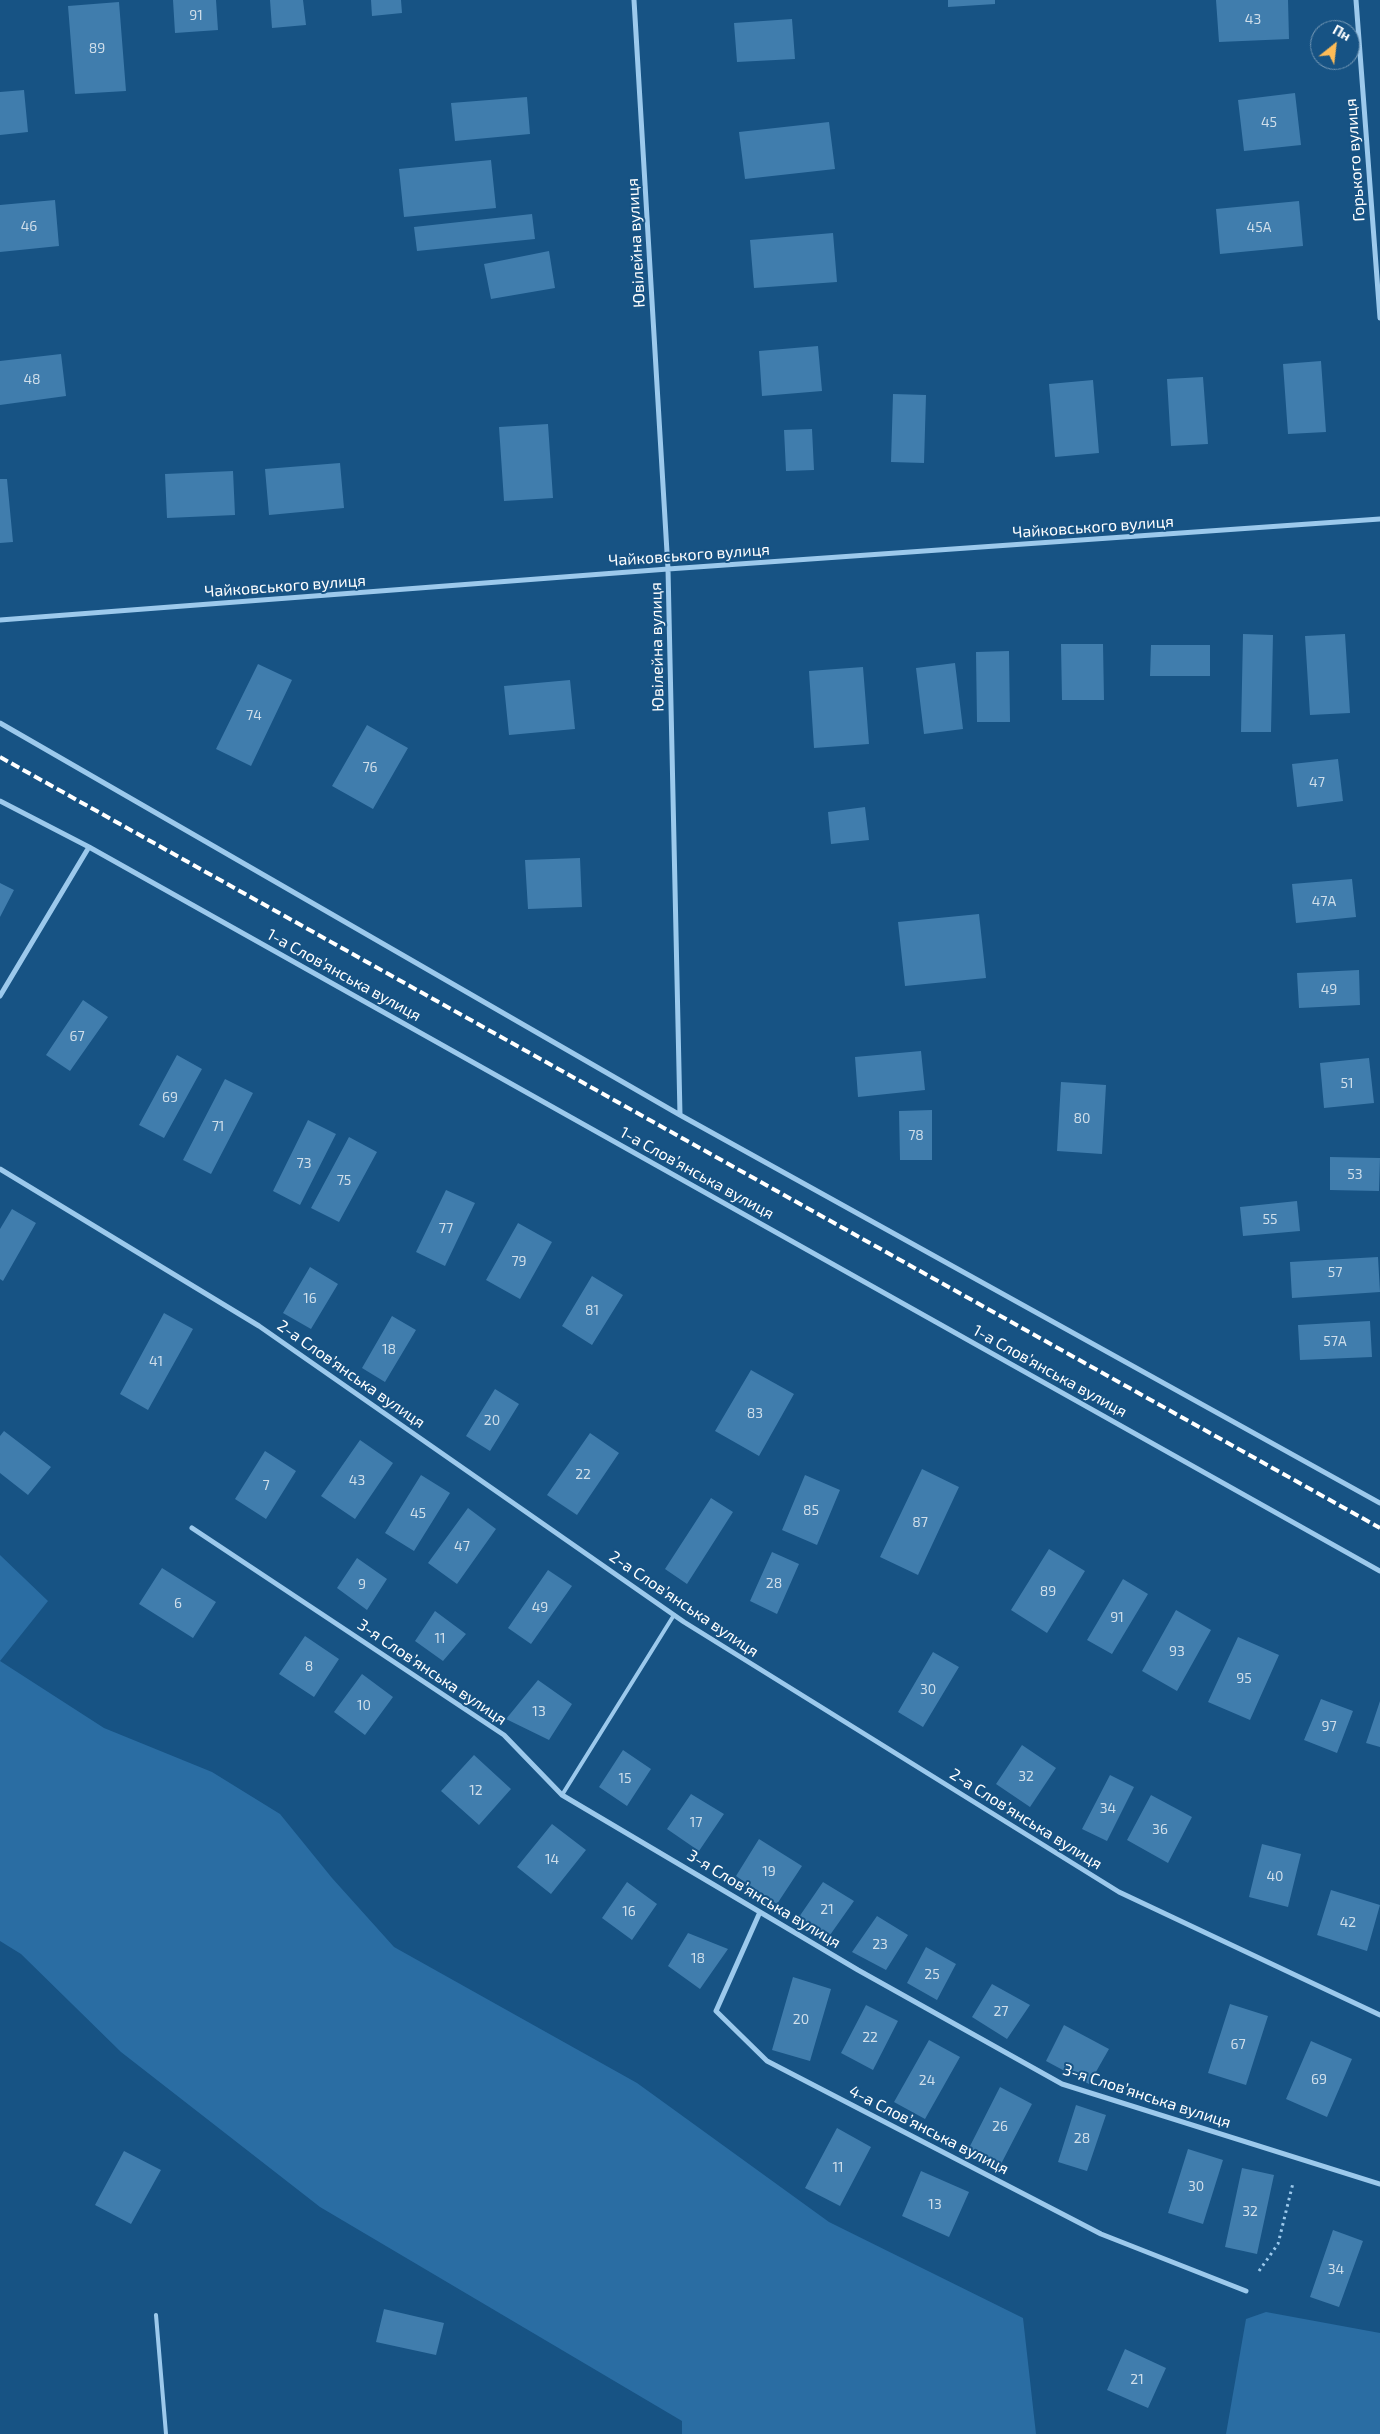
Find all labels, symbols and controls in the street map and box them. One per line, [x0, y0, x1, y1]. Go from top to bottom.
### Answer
house number: 91 [189, 7, 203, 23]
house number: 43 [1245, 11, 1261, 27]
north arrow [1310, 20, 1360, 70]
text: Пн [1330, 20, 1354, 44]
house number: 89 [89, 40, 105, 56]
street label: Горького вулиця [1341, 98, 1369, 222]
house number: 45 [1261, 114, 1277, 130]
street label: Ювілейна вулиця [623, 178, 649, 308]
house number: 46 [21, 218, 37, 234]
house number: 45А [1247, 219, 1271, 235]
house number: 48 [23, 371, 41, 387]
street label: Чайковського вулиця [1012, 512, 1174, 542]
street label: Чайковського вулиця [608, 540, 770, 570]
street label: Чайковського вулиця [204, 571, 366, 601]
street label: Ювілейна вулиця [646, 582, 668, 712]
house number: 74 [246, 707, 262, 723]
house number: 76 [362, 759, 378, 775]
house number: 47 [1309, 774, 1325, 790]
house number: 47А [1312, 893, 1336, 909]
street label: 1-а Слов’янська вулиця [264, 925, 424, 1025]
house number: 49 [1321, 981, 1337, 997]
house number: 67 [69, 1028, 85, 1044]
house number: 51 [1340, 1075, 1354, 1091]
house number: 69 [162, 1089, 178, 1105]
house number: 80 [1074, 1110, 1090, 1126]
house number: 71 [212, 1118, 224, 1134]
street label: 1-а Слов’янська вулиця [617, 1123, 777, 1223]
house number: 78 [908, 1127, 924, 1143]
house number: 73 [297, 1155, 311, 1171]
house number: 53 [1347, 1166, 1363, 1182]
house number: 75 [337, 1172, 351, 1188]
house number: 55 [1262, 1211, 1278, 1227]
house number: 77 [439, 1220, 453, 1236]
house number: 79 [511, 1253, 527, 1269]
house number: 57 [1328, 1264, 1342, 1280]
house number: 16 [303, 1290, 317, 1306]
house number: 81 [585, 1302, 599, 1318]
street label: 2-а Слов’янська вулиця [273, 1316, 429, 1432]
street label: 1-а Слов’янська вулиця [970, 1321, 1130, 1421]
house number: 57А [1323, 1333, 1347, 1349]
house number: 18 [382, 1341, 396, 1357]
house number: 41 [149, 1353, 163, 1369]
house number: 83 [747, 1405, 763, 1421]
house number: 20 [484, 1412, 500, 1428]
house number: 22 [575, 1466, 591, 1482]
house number: 43 [349, 1472, 365, 1488]
house number: 7 [262, 1477, 270, 1493]
house number: 85 [803, 1502, 819, 1518]
house number: 45 [410, 1505, 426, 1521]
house number: 87 [912, 1514, 928, 1530]
house number: 47 [454, 1538, 470, 1554]
street label: 2-а Слов’янська вулиця [606, 1547, 762, 1661]
house number: 28 [766, 1575, 782, 1591]
house number: 9 [358, 1576, 366, 1592]
house number: 89 [1040, 1583, 1056, 1599]
house number: 6 [174, 1595, 182, 1611]
house number: 49 [532, 1599, 548, 1615]
house number: 91 [1110, 1609, 1124, 1625]
street label: 3-я Слов’янська вулиця [354, 1615, 510, 1729]
house number: 11 [434, 1630, 446, 1646]
house number: 93 [1169, 1643, 1185, 1659]
house number: 8 [305, 1658, 313, 1674]
house number: 95 [1236, 1670, 1252, 1686]
house number: 30 [920, 1681, 936, 1697]
house number: 10 [357, 1697, 371, 1713]
house number: 13 [532, 1703, 546, 1719]
house number: 97 [1321, 1718, 1337, 1734]
street label: 2-а Слов’янська вулиця [946, 1764, 1106, 1874]
house number: 32 [1018, 1768, 1034, 1784]
house number: 15 [618, 1770, 632, 1786]
house number: 12 [469, 1782, 483, 1798]
house number: 34 [1100, 1800, 1116, 1816]
house number: 17 [690, 1814, 702, 1830]
house number: 36 [1152, 1821, 1168, 1837]
street label: 3-я Слов’янська вулиця [684, 1846, 844, 1952]
house number: 14 [545, 1851, 559, 1867]
house number: 19 [762, 1863, 776, 1879]
house number: 40 [1266, 1868, 1284, 1884]
house number: 21 [820, 1901, 834, 1917]
house number: 16 [622, 1903, 636, 1919]
house number: 42 [1340, 1914, 1356, 1930]
house number: 23 [872, 1936, 888, 1952]
house number: 18 [691, 1950, 705, 1966]
house number: 25 [924, 1966, 940, 1982]
house number: 27 [993, 2003, 1009, 2019]
house number: 20 [793, 2011, 809, 2027]
house number: 22 [862, 2029, 878, 2045]
house number: 67 [1230, 2036, 1246, 2052]
street label: 3-я Слов’янська вулиця [1061, 2060, 1233, 2132]
house number: 69 [1311, 2071, 1327, 2087]
house number: 24 [919, 2072, 935, 2088]
street label: 4-а Слов’янська вулиця [846, 2081, 1012, 2179]
house number: 26 [992, 2118, 1008, 2134]
house number: 28 [1074, 2130, 1090, 2146]
house number: 11 [832, 2159, 844, 2175]
house number: 30 [1188, 2178, 1204, 2194]
house number: 13 [928, 2196, 942, 2212]
house number: 32 [1242, 2203, 1258, 2219]
house number: 34 [1328, 2261, 1344, 2277]
house number: 21 [1130, 2371, 1144, 2387]

